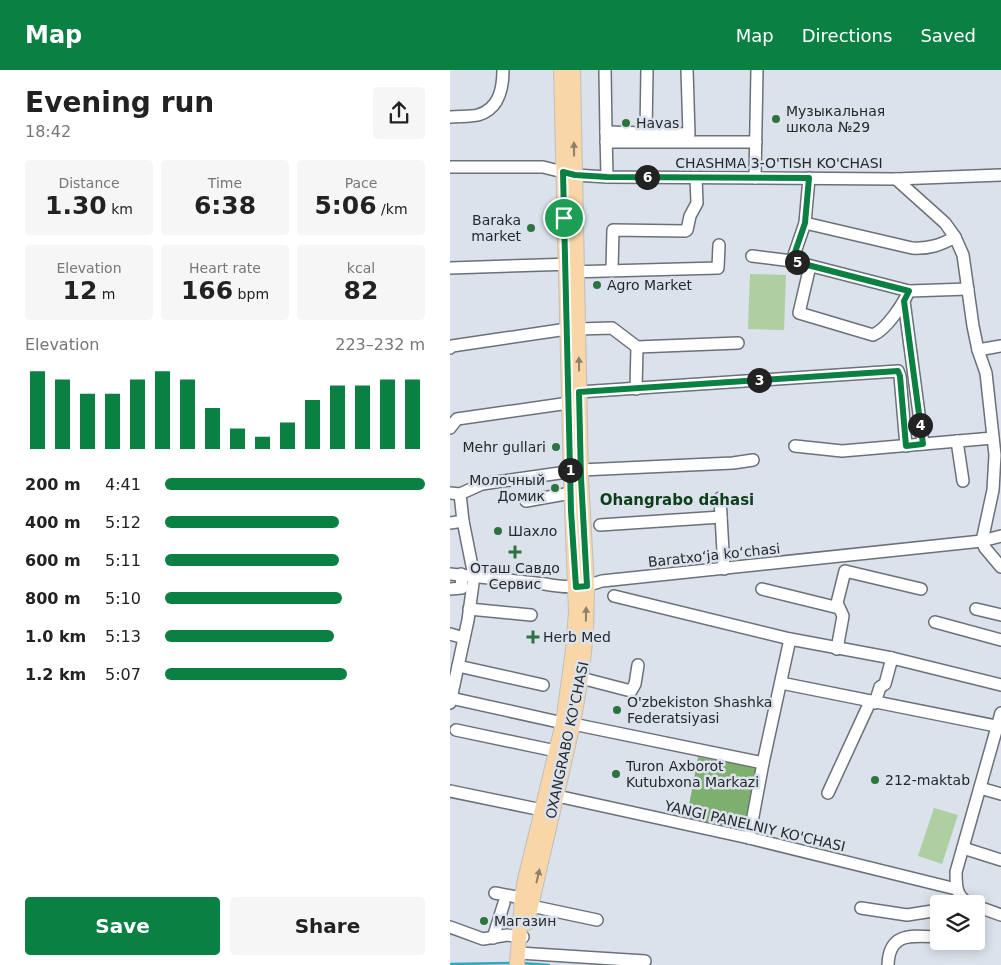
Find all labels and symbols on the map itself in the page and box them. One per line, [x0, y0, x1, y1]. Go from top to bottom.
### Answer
place label: Музыкальная школа №29 [786, 103, 885, 135]
marker: Музыкальная школа №29 [770, 113, 782, 125]
place label: Havas [636, 115, 679, 131]
marker: Havas [620, 117, 632, 129]
one-way arrow [570, 141, 578, 157]
street label: CHASHMA 3-O'TISH KO'CHASI [675, 155, 883, 171]
pin: 6 [634, 164, 660, 190]
pin [543, 197, 585, 239]
place label: Baraka market [471, 212, 522, 244]
marker: Baraka market [525, 222, 537, 234]
pin: 5 [784, 250, 810, 274]
place label: Agro Market [607, 277, 693, 293]
marker: Agro Market [591, 279, 603, 291]
one-way arrow [575, 356, 583, 372]
pin: 3 [746, 368, 772, 392]
pin: 4 [908, 412, 932, 438]
place label: Mehr gullari [462, 439, 546, 455]
marker: Mehr gullari [550, 441, 562, 453]
pin: 1 [558, 458, 582, 482]
place label: Молочный Домик [469, 472, 545, 504]
marker: Молочный Домик [549, 482, 561, 494]
district label: Ohangrabo dahasi [600, 491, 754, 509]
place label: Шахло [508, 523, 557, 539]
marker: Шахло [492, 525, 504, 537]
street label: Baratxoʻja koʻchasi [647, 540, 781, 570]
marker: Оташ Савдо Сервис [509, 546, 521, 558]
place label: Оташ Савдо Сервис [470, 560, 560, 592]
one-way arrow [582, 605, 590, 621]
place label: Herb Med [543, 629, 611, 645]
marker: Herb Med [527, 631, 539, 643]
street label: OXANGRABO KO'CHASI [543, 660, 591, 820]
place label: O'zbekiston Shashka Federatsiyasi [627, 694, 772, 726]
marker: O'zbekiston Shashka Federatsiyasi [611, 704, 623, 716]
place label: Turon Axborot Kutubxona Markazi [625, 758, 759, 790]
marker: Turon Axborot Kutubxona Markazi [610, 768, 622, 780]
place label: 212-maktab [885, 772, 970, 788]
marker: 212-maktab [869, 774, 881, 786]
street label: YANGI PANELNIY KO'CHASI [662, 797, 847, 855]
one-way arrow [534, 869, 542, 884]
place label: Магазин [494, 913, 556, 929]
marker: Магазин [478, 915, 490, 927]

